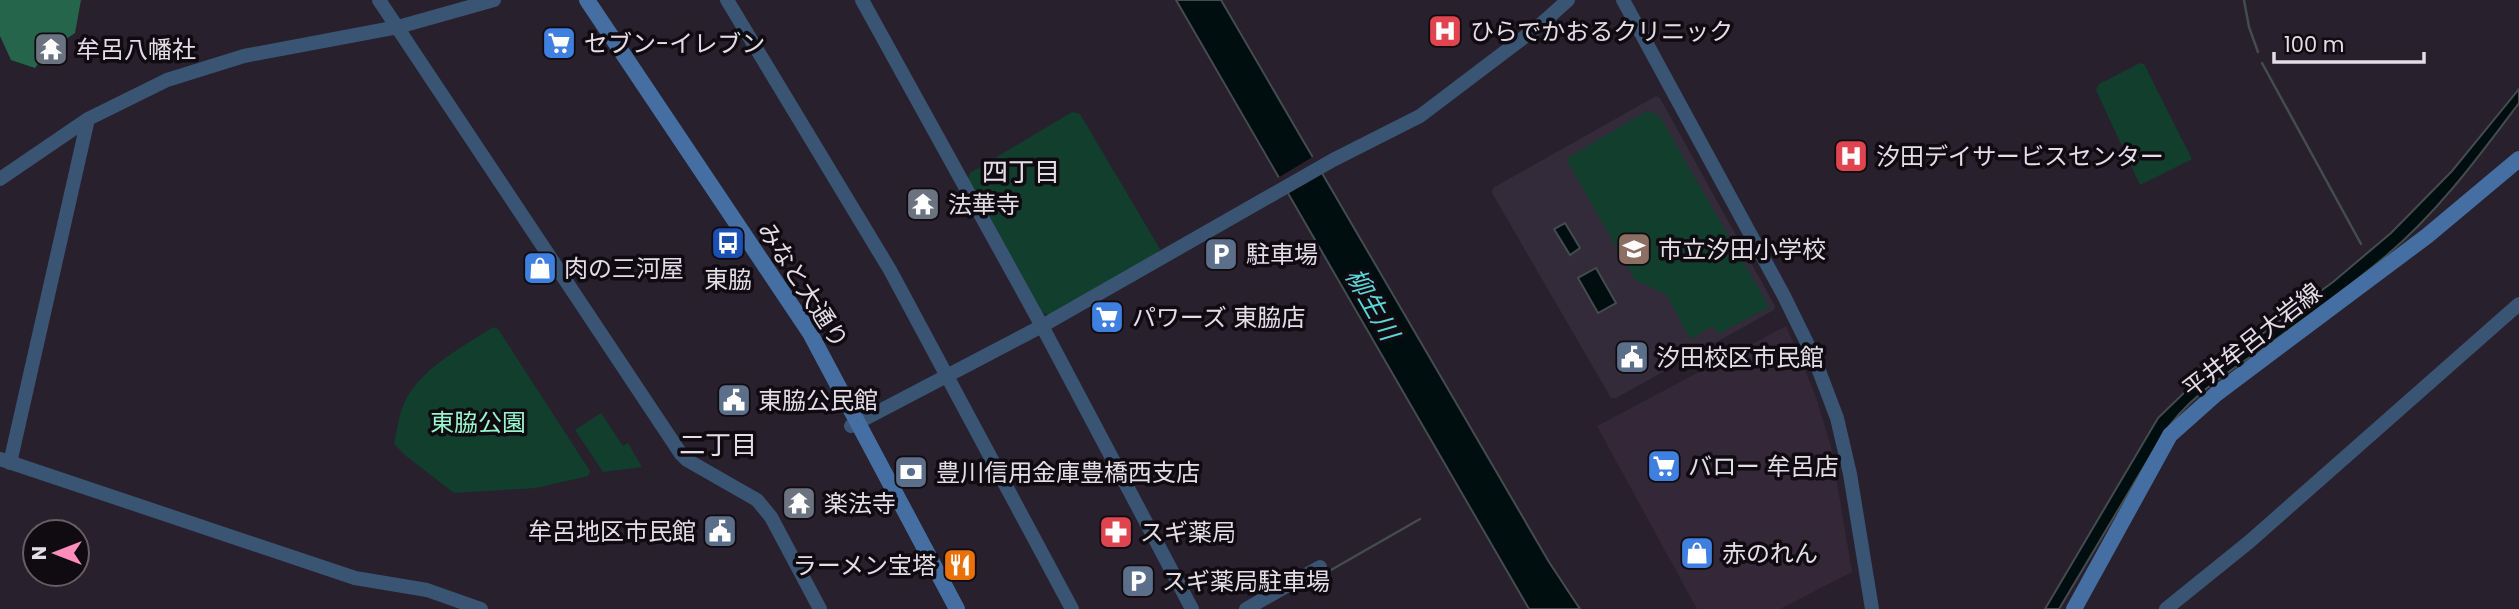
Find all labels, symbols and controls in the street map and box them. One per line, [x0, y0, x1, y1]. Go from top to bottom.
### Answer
hospital icon: ひらでかおるクリニック [1426, 12, 1464, 50]
place label: ひらでかおるクリニック [1470, 15, 1733, 48]
scale bar [2274, 21, 2424, 65]
supermarket icon: セブン-イレブン [540, 24, 578, 62]
place label: セブン-イレブン [584, 27, 765, 60]
temple icon: 牟呂八幡社 [32, 30, 70, 68]
text: 100 m [2284, 30, 2344, 59]
place label: 牟呂八幡社 [76, 33, 196, 66]
hospital icon: 汐田デイサービスセンター [1832, 137, 1870, 175]
place label: 汐田デイサービスセンター [1876, 140, 2164, 173]
district label: 四丁目 [982, 154, 1060, 190]
temple icon: 法華寺 [904, 185, 942, 223]
place label: 法華寺 [948, 188, 1020, 221]
street label: みなと大通り [750, 216, 856, 354]
bus stop icon: 東脇 [709, 224, 747, 262]
school or university icon: 市立汐田小学校 [1615, 230, 1653, 268]
place label: 市立汐田小学校 [1658, 233, 1826, 266]
parking icon: 駐車場 [1202, 235, 1240, 273]
place label: 駐車場 [1246, 238, 1318, 271]
shop icon: 肉の三河屋 [521, 249, 559, 287]
place label: 肉の三河屋 [564, 252, 684, 285]
water label: 柳生川 [1337, 261, 1409, 349]
place label: 東脇 [704, 263, 752, 296]
street label: 平井牟呂大岩線 [2176, 275, 2328, 405]
supermarket icon: パワーズ 東脇店 [1088, 298, 1126, 336]
place label: パワーズ 東脇店 [1132, 301, 1305, 334]
public building icon: 汐田校区市民館 [1613, 338, 1651, 376]
place label: 汐田校区市民館 [1656, 341, 1824, 374]
public building icon: 東脇公民館 [715, 381, 753, 419]
place label: 東脇公民館 [758, 384, 878, 417]
park label: 東脇公園 [430, 406, 526, 439]
district label: 二丁目 [679, 427, 757, 463]
supermarket icon: バロー 牟呂店 [1645, 447, 1683, 485]
place label: バロー 牟呂店 [1688, 450, 1838, 483]
bank icon: 豊川信用金庫豊橋西支店 [892, 453, 930, 491]
place label: 豊川信用金庫豊橋西支店 [936, 456, 1200, 489]
temple icon: 楽法寺 [780, 484, 818, 522]
place label: 楽法寺 [824, 487, 896, 520]
public building icon: 牟呂地区市民館 [701, 512, 739, 550]
pharmacy icon: スギ薬局 [1097, 513, 1135, 551]
place label: 牟呂地区市民館 [528, 515, 696, 548]
place label: スギ薬局 [1140, 516, 1236, 549]
north arrow [21, 518, 91, 588]
shop icon: 赤のれん [1678, 534, 1716, 572]
place label: 赤のれん [1722, 537, 1818, 570]
text: N [26, 546, 53, 560]
restaurant icon: ラーメン宝塔 [941, 546, 979, 584]
place label: ラーメン宝塔 [793, 549, 936, 582]
parking icon: スギ薬局駐車場 [1119, 562, 1157, 600]
place label: スギ薬局駐車場 [1162, 565, 1330, 598]

